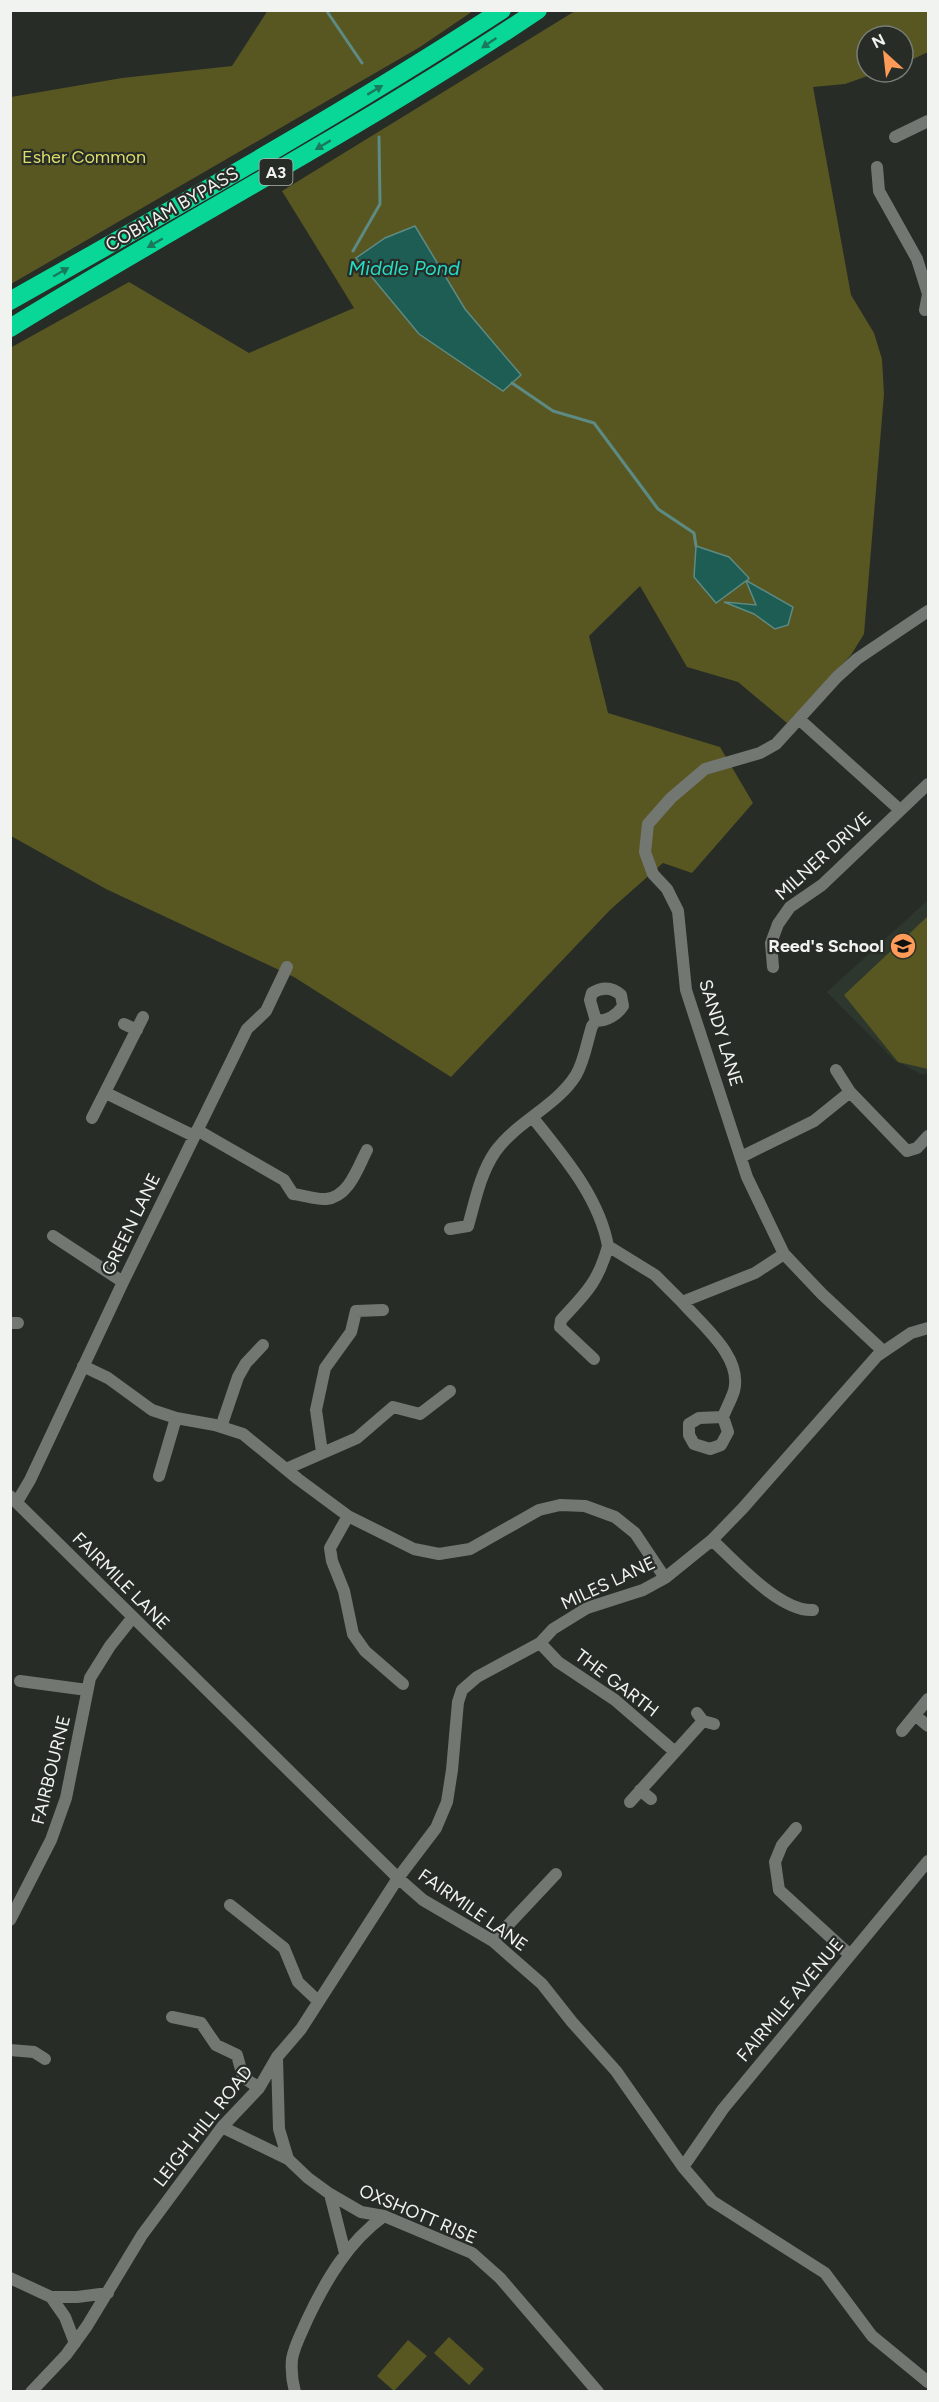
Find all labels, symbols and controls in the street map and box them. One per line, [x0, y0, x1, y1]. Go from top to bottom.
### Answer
north arrow [855, 24, 915, 84]
text: N [869, 30, 888, 52]
one-way arrow [482, 37, 498, 49]
one-way arrow [367, 84, 383, 95]
one-way arrow [315, 139, 331, 150]
park label: Esher Common [22, 146, 146, 168]
road number: A3 [260, 159, 292, 185]
street label: COBHAM BYPASS [102, 162, 242, 256]
one-way arrow [146, 238, 163, 248]
water label: Middle Pond [348, 256, 460, 280]
one-way arrow [53, 267, 70, 277]
street label: MILNER DRIVE [771, 807, 875, 905]
school or university icon: Reed's School [888, 931, 918, 961]
place label: Reed's School [768, 935, 884, 957]
street label: SANDY LANE [694, 977, 748, 1089]
street label: GREEN LANE [97, 1169, 165, 1279]
street label: FAIRMILE LANE [68, 1528, 174, 1634]
street label: MILES LANE [557, 1552, 659, 1614]
street label: THE GARTH [571, 1644, 663, 1722]
street label: FAIRBOURNE [27, 1713, 75, 1827]
street label: FAIRMILE LANE [414, 1864, 532, 1956]
street label: FAIRMILE AVENUE [732, 1934, 848, 2066]
street label: LEIGH HILL ROAD [149, 2061, 257, 2191]
street label: OXSHOTT RISE [356, 2179, 480, 2249]

